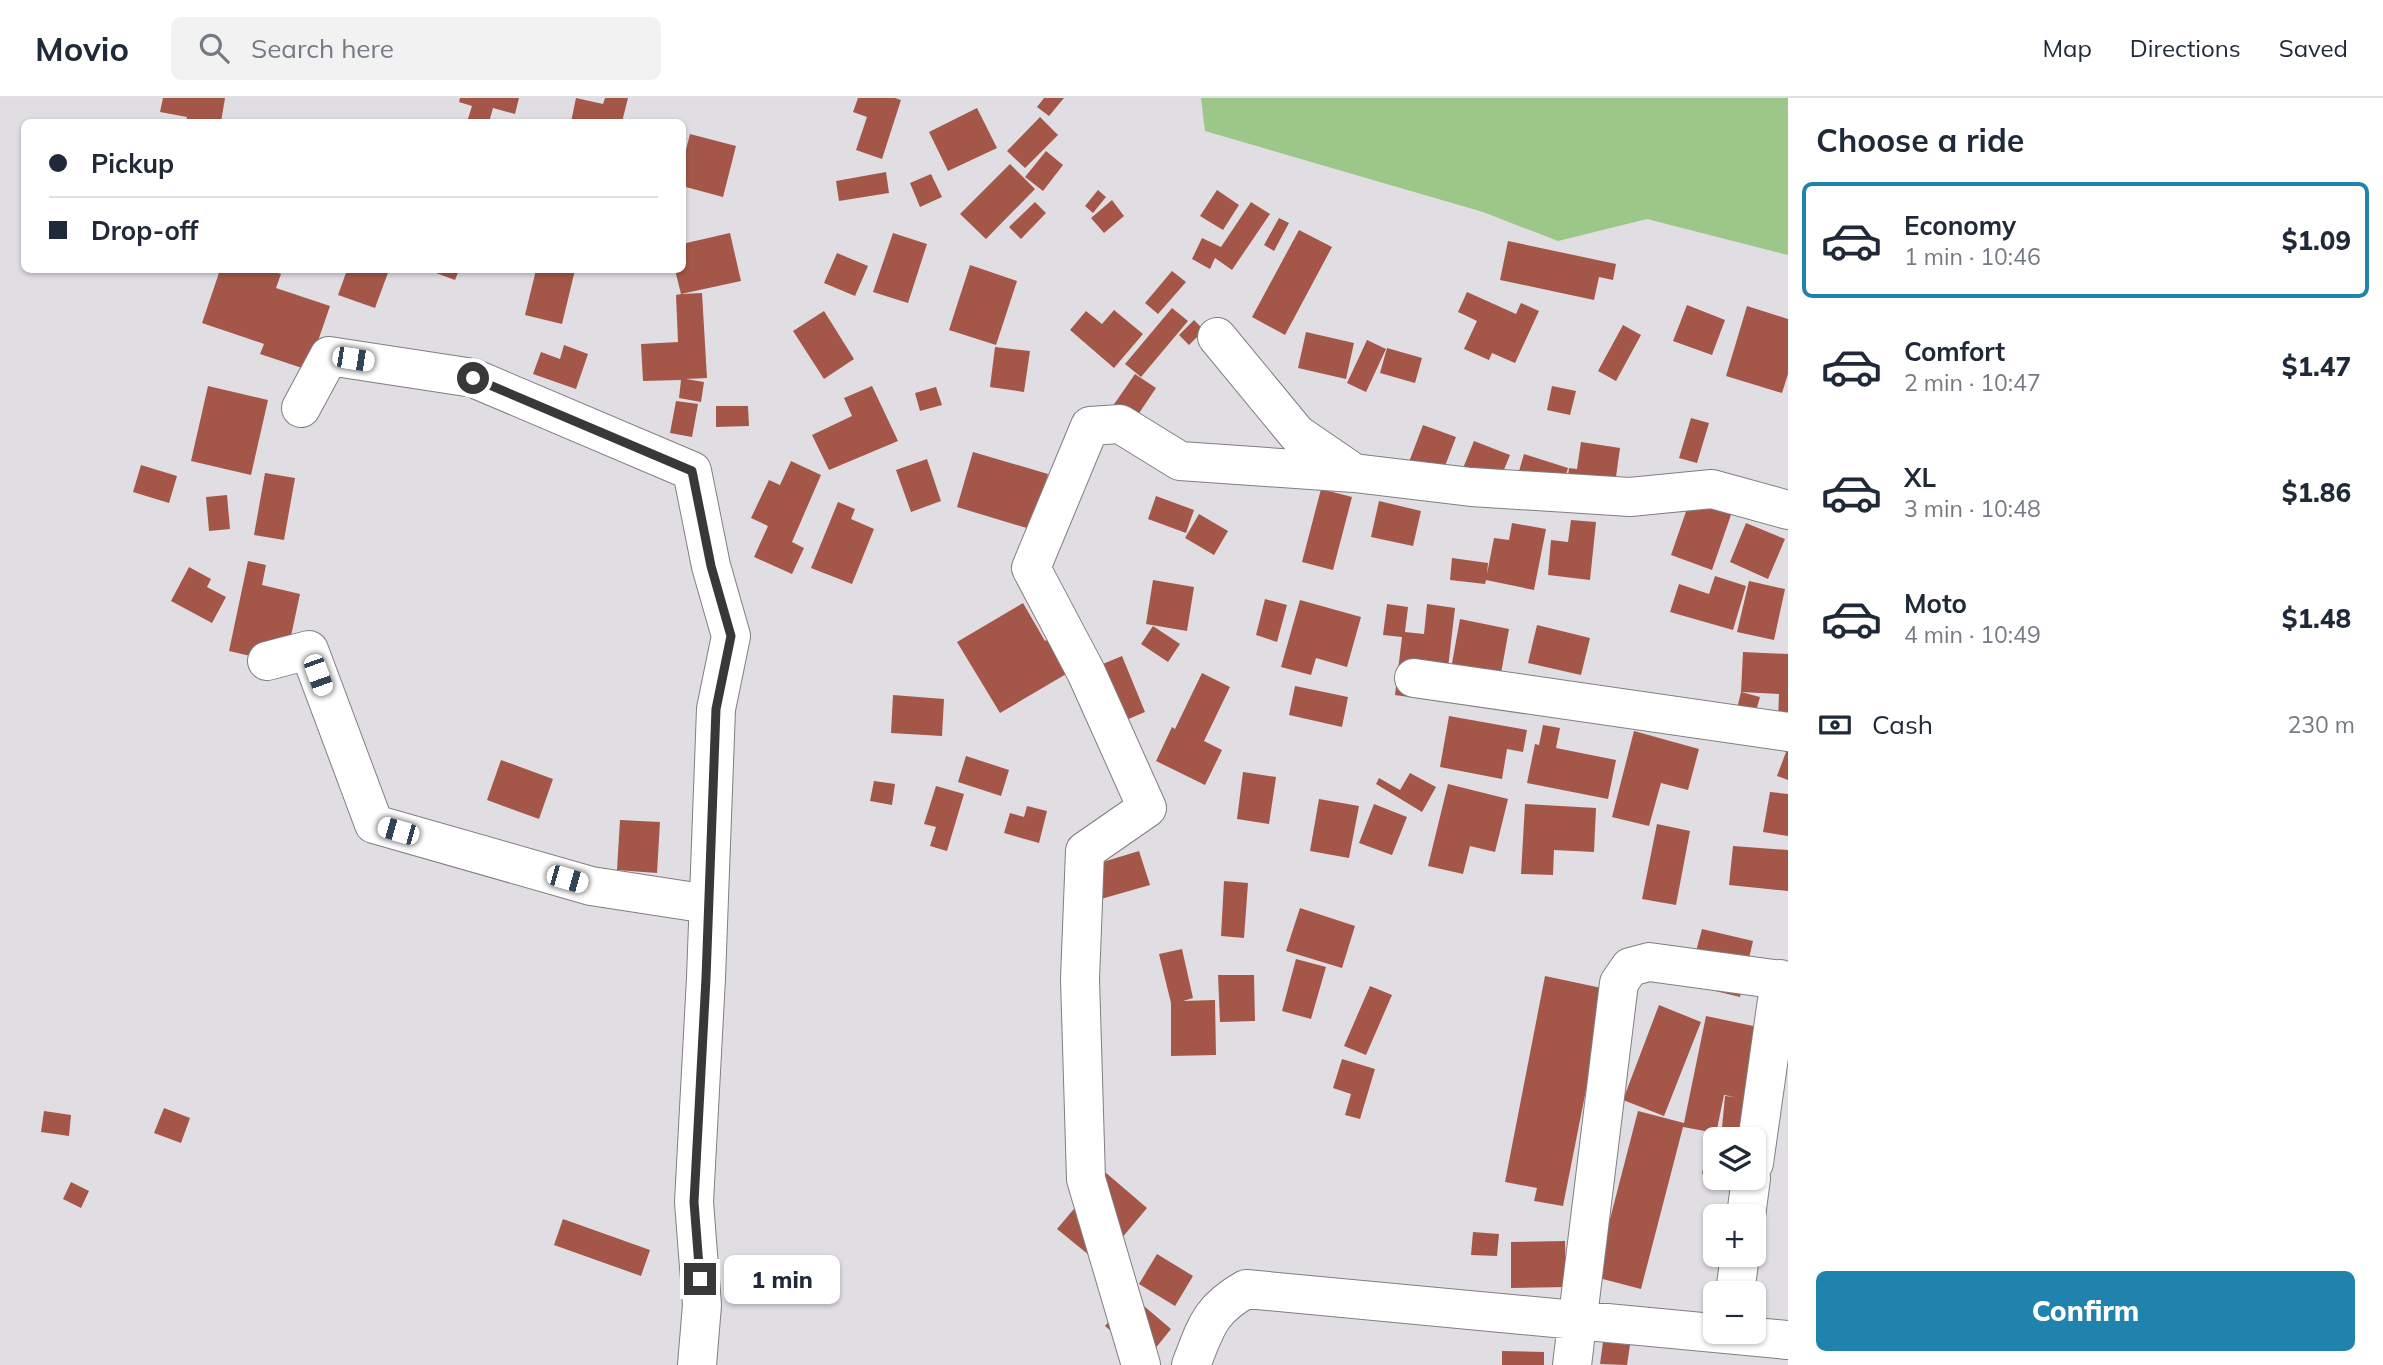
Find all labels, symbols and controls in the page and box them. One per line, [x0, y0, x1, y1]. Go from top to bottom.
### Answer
search box [171, 17, 661, 80]
text: Movio [35, 28, 129, 69]
icon: search [195, 29, 233, 67]
text: Search here [251, 32, 394, 65]
text: Map [2042, 33, 2092, 63]
text: Directions [2130, 33, 2241, 63]
text: Saved [2279, 33, 2348, 63]
text: Choose a ride [1816, 120, 2024, 160]
text: Pickup [91, 147, 174, 180]
icon: car [1820, 209, 1883, 272]
text: Economy [1904, 209, 2016, 242]
text: Drop-off [91, 214, 198, 247]
text: $1.09 [2282, 224, 2351, 257]
text: 1 min · 10:46 [1904, 242, 2041, 271]
icon: car [1820, 335, 1883, 398]
text: Comfort [1904, 335, 2005, 368]
car [331, 345, 376, 373]
text: $1.47 [2282, 350, 2351, 383]
route start [457, 362, 489, 394]
text: 2 min · 10:47 [1904, 368, 2041, 397]
icon: car [1820, 461, 1883, 524]
text: XL [1904, 461, 1936, 494]
text: $1.86 [2282, 476, 2351, 509]
text: 3 min · 10:48 [1904, 494, 2041, 523]
icon: car [1820, 587, 1883, 650]
text: Moto [1904, 587, 1967, 620]
text: $1.48 [2282, 602, 2351, 635]
text: 4 min · 10:49 [1904, 620, 2041, 649]
car [301, 652, 336, 698]
icon: cash [1816, 706, 1854, 744]
text: Cash [1872, 708, 1933, 741]
text: 230 m [2287, 710, 2355, 739]
car [375, 815, 422, 847]
car [544, 863, 591, 895]
map controls [1703, 1127, 1766, 1344]
button: layers [1703, 1127, 1766, 1190]
button: + [1703, 1204, 1766, 1267]
callout: 1 min [724, 1254, 840, 1304]
route end [684, 1263, 716, 1295]
text: 1 min [751, 1265, 813, 1294]
button: Confirm [1816, 1271, 2355, 1351]
button: − [1703, 1281, 1766, 1344]

